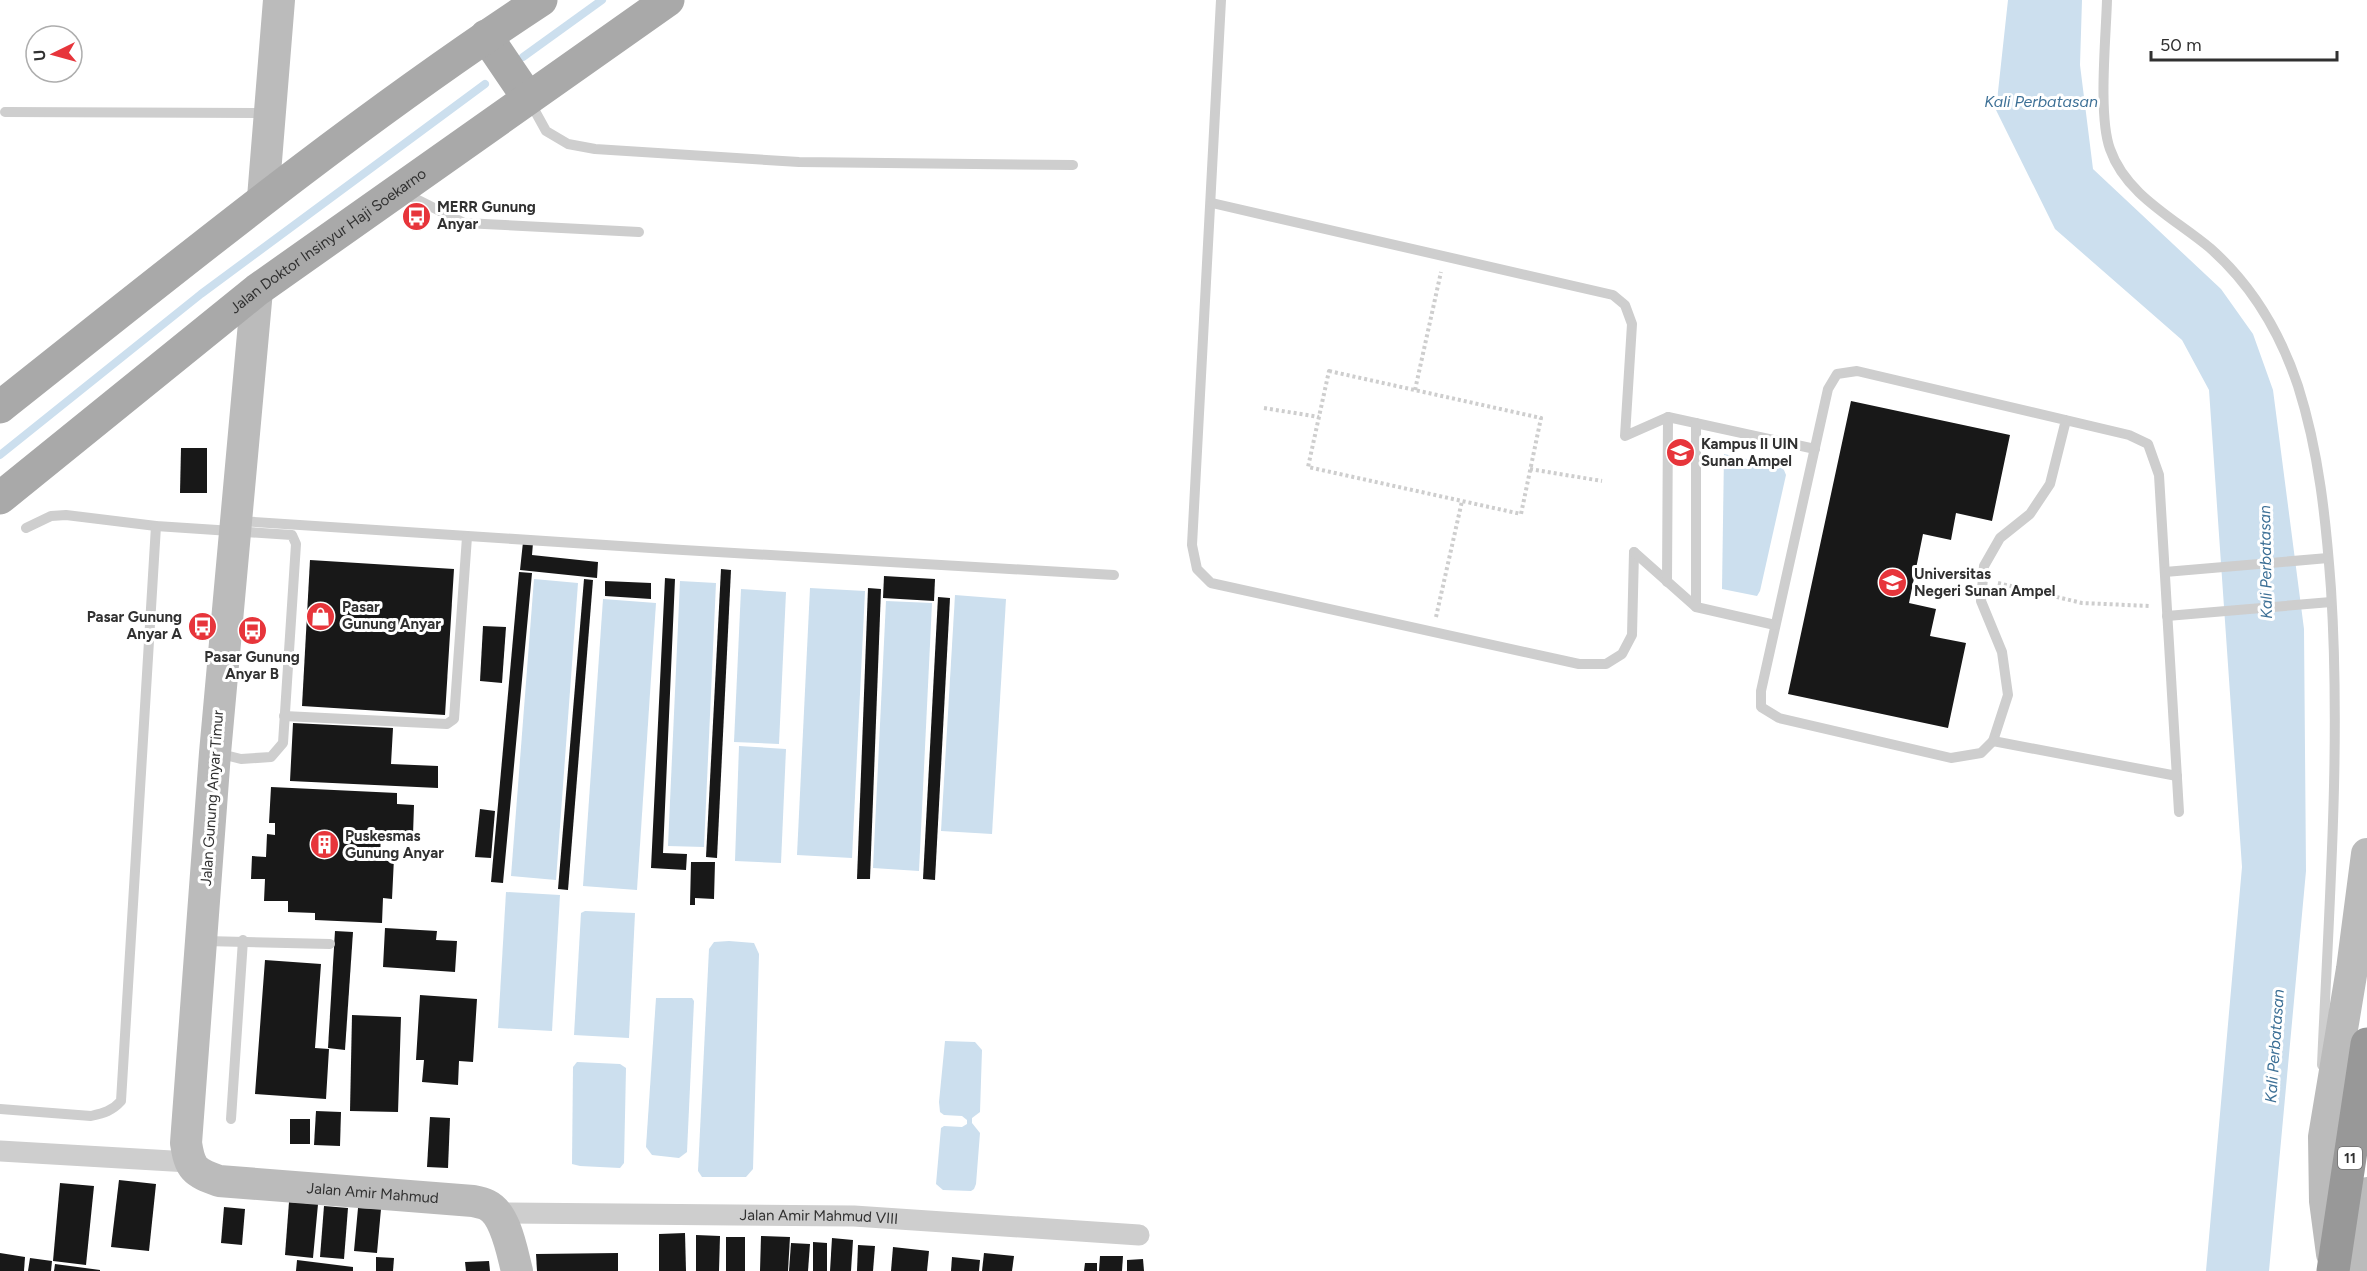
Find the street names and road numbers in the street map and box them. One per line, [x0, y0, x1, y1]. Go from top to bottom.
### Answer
street label: Jalan Doktor Insinyur Haji Soekarno [226, 164, 430, 317]
street label: Jalan Gunung Anyar Timur [197, 709, 227, 887]
road number: 11 [2338, 1147, 2362, 1169]
street label: Jalan Amir Mahmud [306, 1179, 439, 1207]
street label: Jalan Amir Mahmud VIII [740, 1206, 899, 1228]

